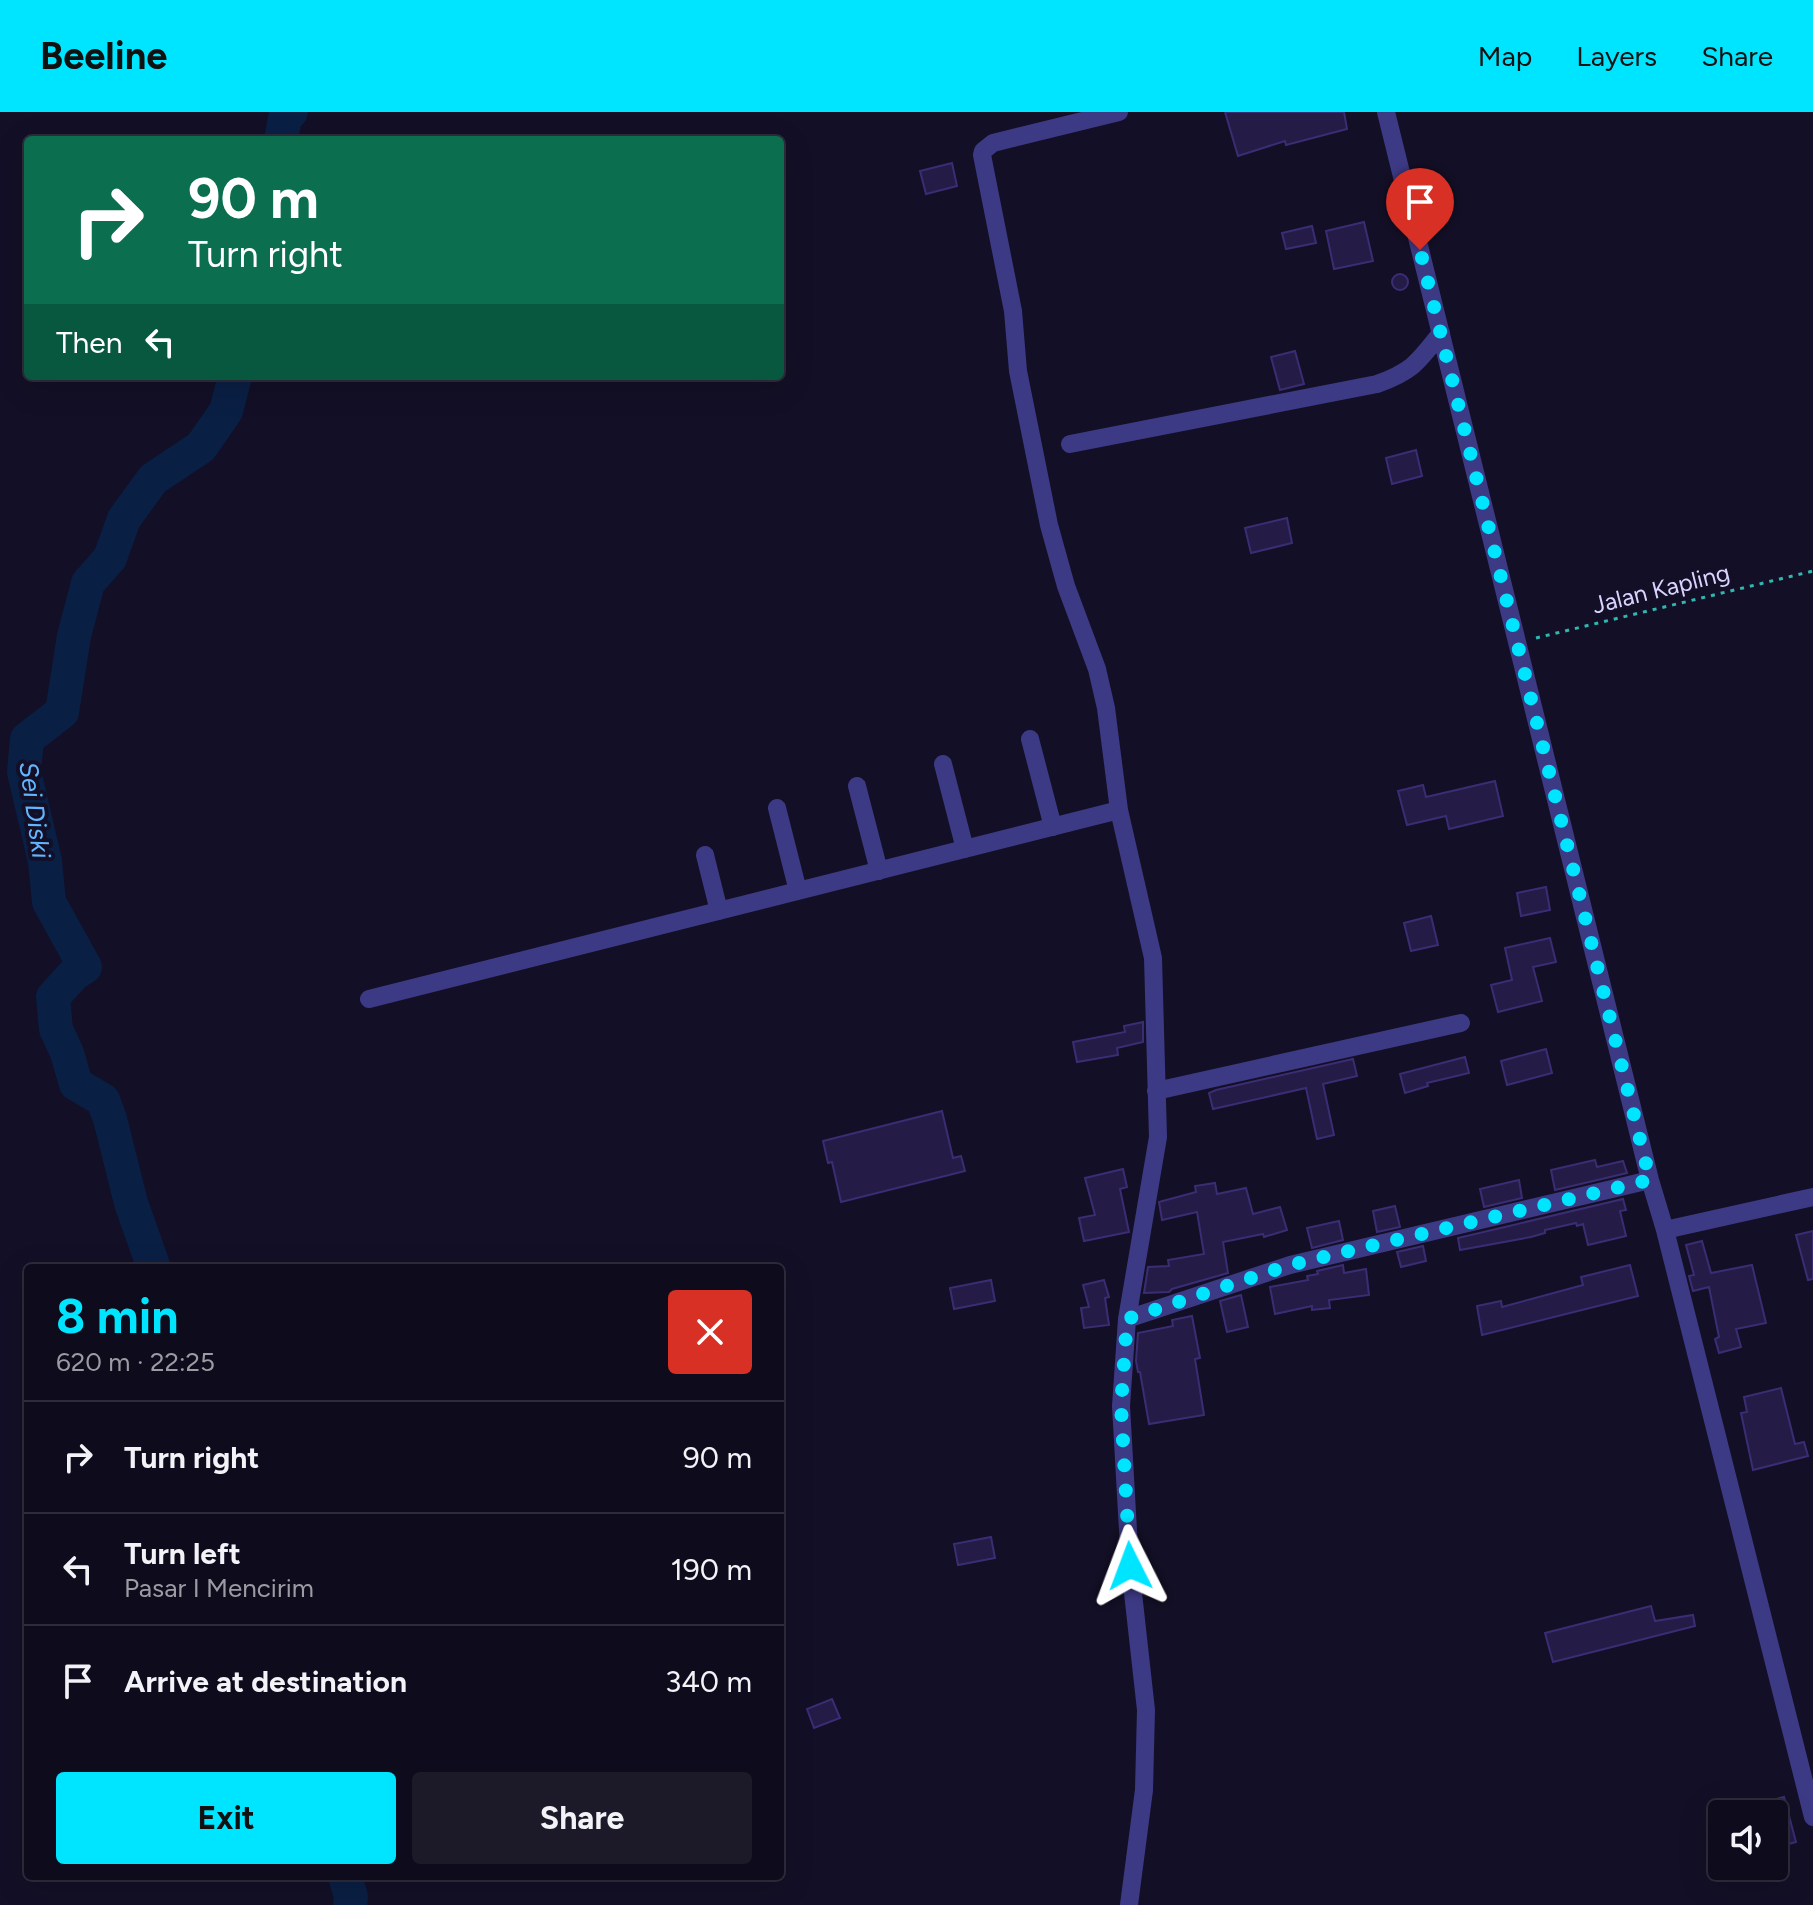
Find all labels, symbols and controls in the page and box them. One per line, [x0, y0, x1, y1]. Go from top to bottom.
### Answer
text: Beeline [40, 33, 167, 79]
text: Map [1478, 39, 1532, 73]
text: Layers [1576, 39, 1657, 73]
text: Share [1701, 39, 1773, 73]
text: 90 m [188, 165, 319, 232]
icon: right [56, 168, 160, 272]
pin [1386, 168, 1454, 250]
icon: arrive [1398, 180, 1442, 224]
text: Turn right [188, 233, 343, 276]
icon: left [138, 320, 182, 364]
text: Then [56, 324, 122, 361]
street label: Jalan Kapling [1589, 557, 1733, 620]
water label: Sei Diski [12, 759, 58, 861]
text: 8 min [56, 1287, 179, 1345]
button: close [668, 1290, 752, 1374]
text: 620 m · 22:25 [56, 1346, 215, 1378]
icon: right [56, 1435, 100, 1479]
text: Turn right [124, 1439, 259, 1476]
text: 90 m [683, 1439, 752, 1476]
position arrow [1088, 1524, 1172, 1608]
text: Turn left [124, 1535, 241, 1572]
icon: left [56, 1547, 100, 1591]
text: 190 m [670, 1551, 752, 1588]
text: Pasar I Mencirim [124, 1572, 314, 1604]
icon: arrive [56, 1659, 100, 1703]
text: Arrive at destination [124, 1663, 407, 1700]
text: 340 m [665, 1663, 752, 1700]
button: Exit [56, 1772, 396, 1864]
button: Share [412, 1772, 752, 1864]
map controls [1708, 1800, 1788, 1880]
button: sound [1708, 1800, 1788, 1880]

